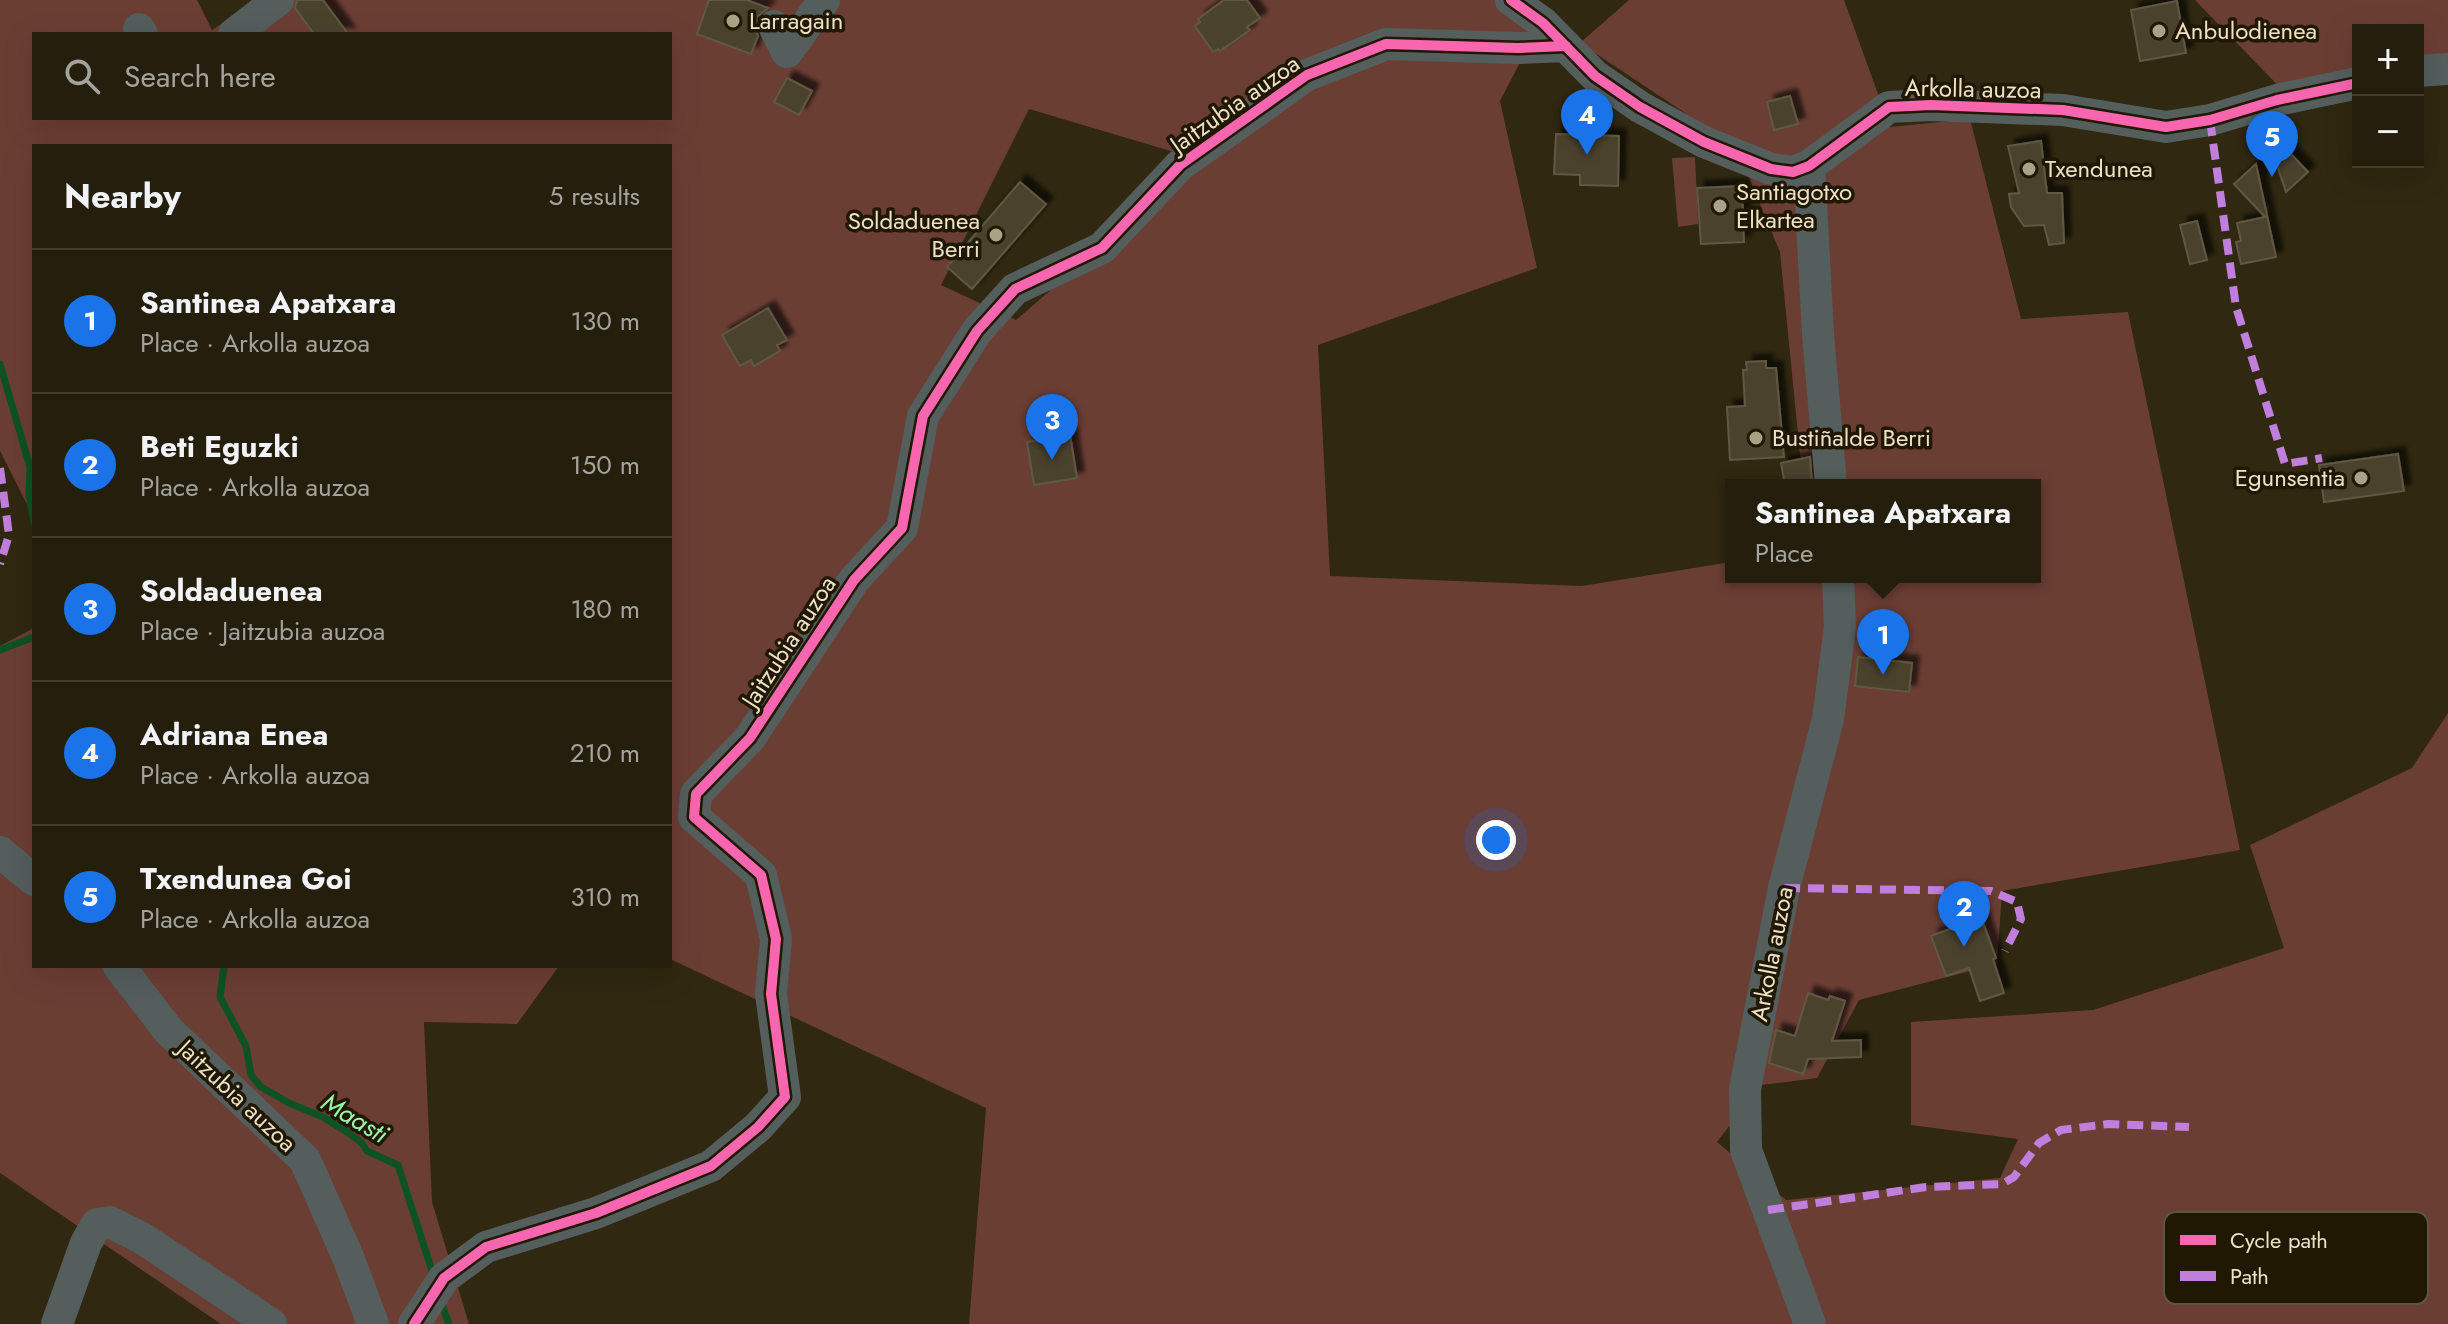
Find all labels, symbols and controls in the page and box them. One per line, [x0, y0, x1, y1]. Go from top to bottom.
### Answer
place label: Larragain [749, 3, 843, 38]
marker: Larragain [724, 12, 742, 30]
place label: Anbulodienea [2175, 13, 2317, 48]
marker: Anbulodienea [2150, 22, 2168, 40]
map controls [2352, 24, 2424, 168]
button: + [2352, 24, 2424, 96]
search box [32, 32, 672, 120]
street label: Jaitzubia auzoa [1160, 46, 1307, 163]
icon: search [60, 54, 104, 98]
text: Search here [124, 55, 276, 98]
street label: Arkolla auzoa [1904, 70, 2042, 107]
pin: 4 [1561, 89, 1613, 155]
button: − [2352, 96, 2424, 168]
pin: 5 [2246, 111, 2298, 177]
place label: Txendunea [2045, 151, 2153, 186]
marker: Txendunea [2020, 160, 2038, 178]
text: Nearby [64, 172, 181, 221]
place label: Santiagotxo Elkartea [1736, 174, 1852, 237]
text: 5 results [549, 177, 640, 215]
marker: Santiagotxo Elkartea [1711, 197, 1729, 215]
place label: Soldaduenea Berri [848, 203, 980, 266]
marker: Soldaduenea Berri [987, 226, 1005, 244]
text: Santinea Apatxara [140, 281, 397, 324]
text: 1 [83, 302, 97, 340]
text: 130 m [570, 302, 640, 340]
text: Place · Arkolla auzoa [140, 324, 370, 362]
pin: 3 [1026, 394, 1078, 460]
place label: Bustiñalde Berri [1772, 420, 1931, 455]
text: Beti Eguzki [140, 425, 299, 468]
marker: Bustiñalde Berri [1747, 429, 1765, 447]
text: 2 [81, 446, 99, 484]
text: 150 m [570, 446, 640, 484]
place label: Egunsentia [2235, 460, 2345, 495]
text: Place · Arkolla auzoa [140, 468, 370, 506]
marker: Egunsentia [2352, 469, 2370, 487]
popup [1725, 479, 2041, 583]
text: Santinea Apatxara [1755, 491, 2011, 534]
text: Place [1755, 534, 1813, 572]
text: Soldaduenea [140, 569, 323, 612]
street label: Jaitzubia auzoa [731, 569, 844, 717]
text: 3 [82, 590, 98, 628]
text: 180 m [570, 590, 640, 628]
pin: 1 [1857, 609, 1909, 675]
text: Place · Jaitzubia auzoa [140, 612, 385, 650]
text: Adriana Enea [140, 713, 328, 756]
text: 4 [81, 734, 99, 772]
text: 210 m [570, 734, 640, 772]
text: Place · Arkolla auzoa [140, 756, 370, 794]
your location [1476, 820, 1516, 860]
text: Txendunea Goi [140, 857, 352, 900]
text: 5 [82, 878, 98, 916]
text: 310 m [570, 878, 640, 916]
pin: 2 [1938, 881, 1990, 947]
street label: Arkolla auzoa [1741, 884, 1802, 1024]
text: Place · Arkolla auzoa [140, 900, 370, 938]
street label: Jaitzubia auzoa [168, 1029, 304, 1160]
water label: Maasti [314, 1083, 396, 1153]
legend [2164, 1212, 2428, 1304]
text: Cycle path [2230, 1224, 2328, 1256]
text: Path [2230, 1260, 2269, 1292]

